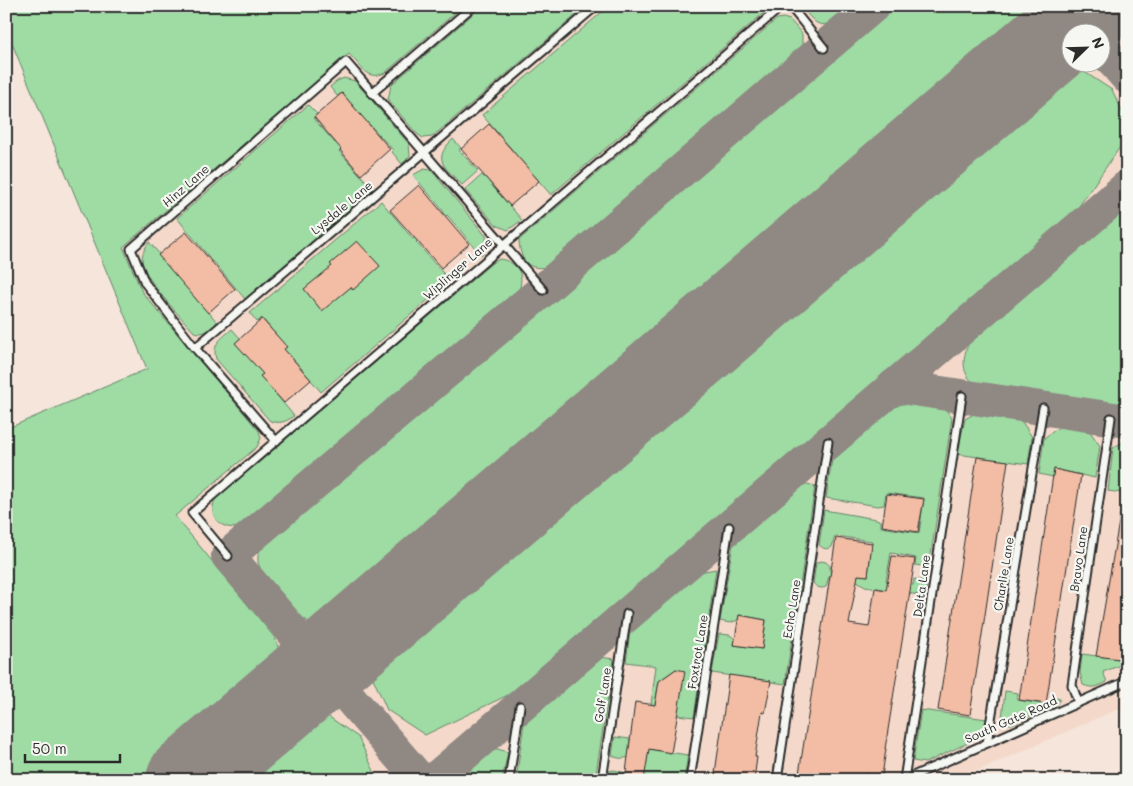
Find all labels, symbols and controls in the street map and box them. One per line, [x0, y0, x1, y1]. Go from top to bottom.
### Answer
north arrow [1060, 22, 1110, 72]
text: N [1088, 34, 1109, 51]
street label: Hinz Lane [158, 160, 212, 210]
street label: Lysdale Lane [307, 177, 375, 238]
street label: Wiplinger Lane [419, 234, 495, 303]
street label: Bravo Lane [1065, 525, 1091, 593]
street label: Charlie Lane [989, 536, 1017, 612]
street label: Delta Lane [909, 553, 933, 618]
street label: Echo Lane [778, 578, 804, 639]
street label: Foxtrot Lane [683, 613, 711, 690]
street label: Golf Lane [590, 666, 614, 723]
street label: South Gate Road [962, 691, 1059, 747]
scale bar [25, 731, 120, 763]
text: 50 m [32, 738, 67, 758]

